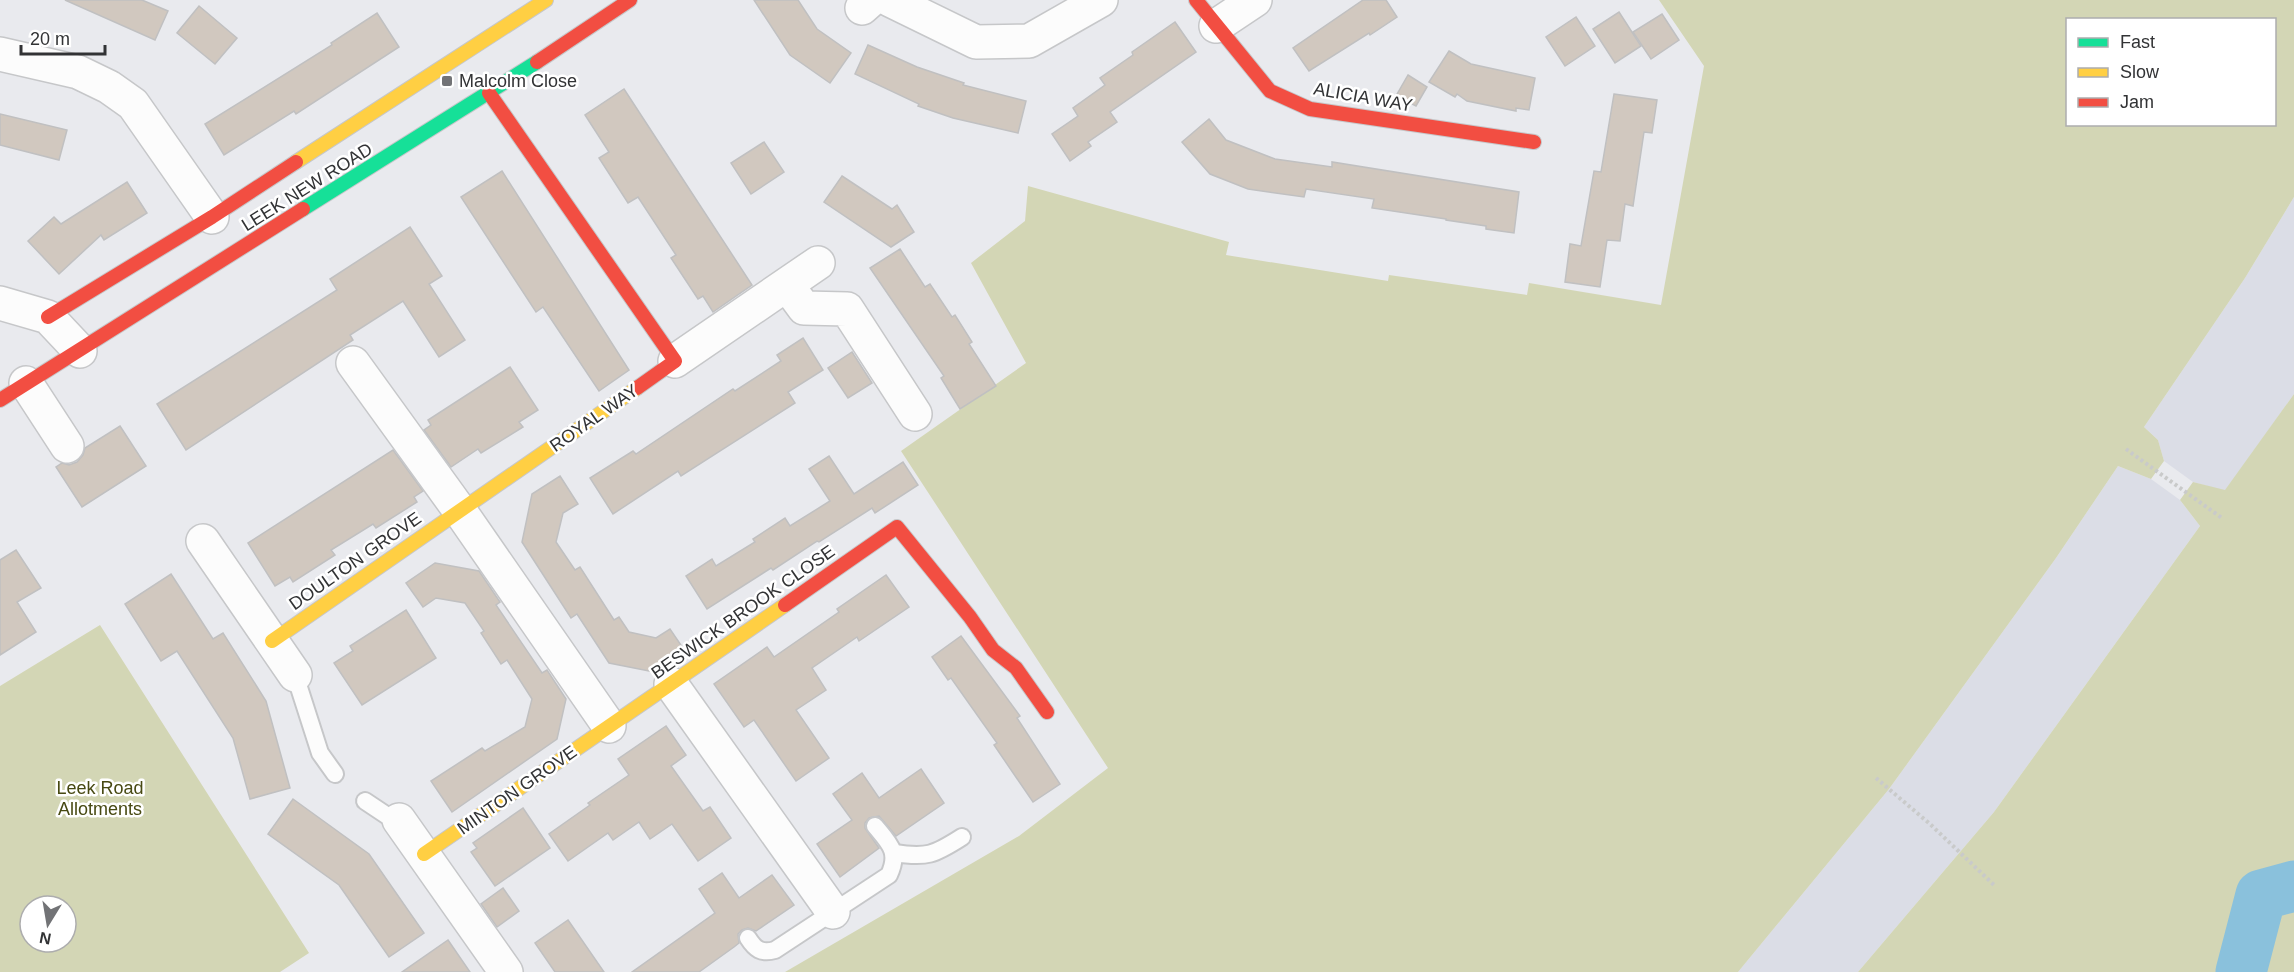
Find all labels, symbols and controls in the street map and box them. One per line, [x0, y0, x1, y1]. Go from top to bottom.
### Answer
scale bar [21, 18, 105, 56]
legend [2066, 18, 2276, 126]
text: 20 m [30, 29, 70, 49]
text: Fast [2120, 32, 2155, 52]
text: Slow [2120, 62, 2160, 82]
place label: Malcolm Close [459, 71, 577, 91]
marker: Malcolm Close [440, 74, 454, 88]
street label: ALICIA WAY [1312, 78, 1414, 116]
text: Jam [2120, 92, 2154, 112]
street label: LEEK NEW ROAD [238, 139, 376, 235]
street label: ROYAL WAY [546, 380, 642, 456]
street label: DOULTON GROVE [285, 508, 425, 614]
street label: BESWICK BROOK CLOSE [648, 541, 838, 683]
street label: MINTON GROVE [454, 741, 580, 839]
park label: Leek Road Allotments [56, 778, 144, 819]
north arrow [18, 894, 78, 954]
text: N [38, 929, 53, 948]

